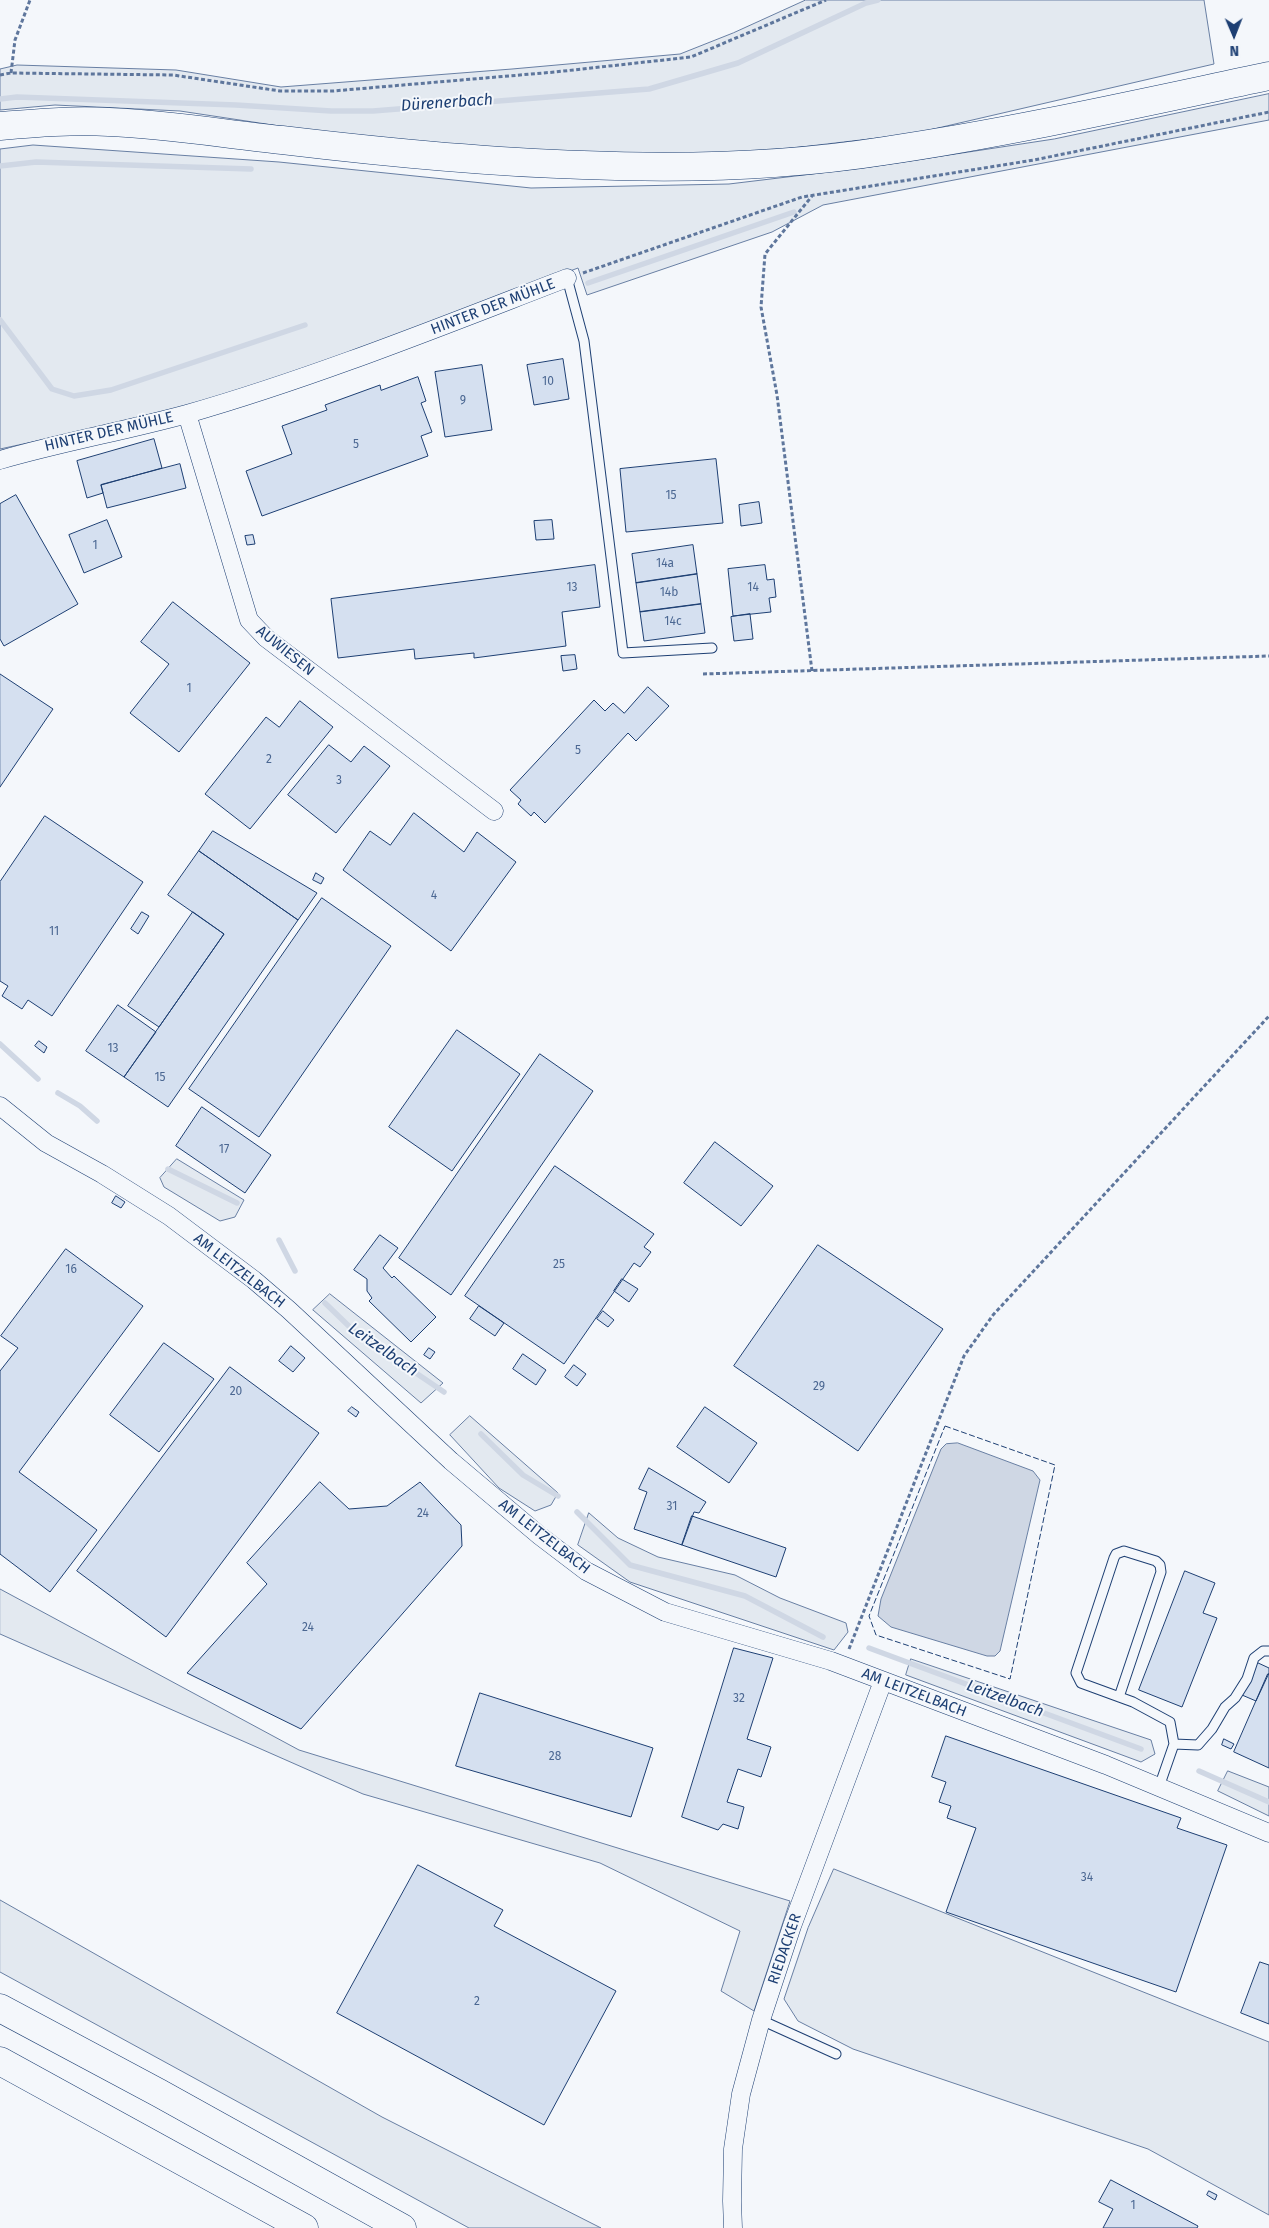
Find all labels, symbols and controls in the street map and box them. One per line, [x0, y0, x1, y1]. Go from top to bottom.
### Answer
north arrow [1209, 10, 1259, 60]
text: N [1229, 42, 1239, 59]
water label: Dürenerbach [400, 90, 494, 116]
street label: HINTER DER MÜHLE [428, 275, 558, 339]
house number: 10 [542, 375, 554, 389]
house number: 9 [460, 394, 466, 408]
street label: HINTER DER MÜHLE [43, 408, 175, 456]
house number: 5 [353, 438, 359, 452]
house number: 15 [665, 489, 677, 503]
house number: 1 [92, 539, 98, 553]
house number: 14a [656, 557, 674, 571]
house number: 13 [566, 581, 578, 595]
house number: 14 [747, 581, 759, 595]
house number: 14b [660, 586, 678, 600]
house number: 14c [664, 615, 682, 629]
street label: AUWIESEN [252, 622, 318, 680]
house number: 1 [186, 682, 192, 696]
house number: 5 [575, 744, 581, 758]
house number: 2 [266, 753, 272, 767]
house number: 3 [336, 774, 342, 788]
house number: 4 [431, 889, 437, 903]
house number: 11 [49, 925, 59, 939]
house number: 13 [107, 1042, 119, 1056]
house number: 15 [154, 1071, 166, 1085]
house number: 17 [219, 1143, 229, 1157]
street label: AM LEITZELBACH [190, 1230, 288, 1312]
house number: 25 [553, 1258, 565, 1272]
house number: 16 [65, 1263, 77, 1277]
water label: Leitzelbach [344, 1319, 422, 1381]
house number: 29 [813, 1380, 825, 1394]
house number: 20 [230, 1385, 242, 1399]
street label: AM LEITZELBACH [495, 1496, 593, 1578]
house number: 31 [667, 1500, 677, 1514]
house number: 24 [417, 1507, 429, 1521]
house number: 24 [302, 1621, 314, 1635]
street label: AM LEITZELBACH [859, 1665, 969, 1721]
water label: Leitzelbach [964, 1676, 1046, 1722]
house number: 32 [733, 1692, 745, 1706]
house number: 28 [549, 1750, 561, 1764]
house number: 34 [1081, 1871, 1093, 1885]
street label: RIEDACKER [764, 1911, 806, 1987]
house number: 2 [474, 1995, 480, 2009]
house number: 1 [1130, 2199, 1136, 2213]

